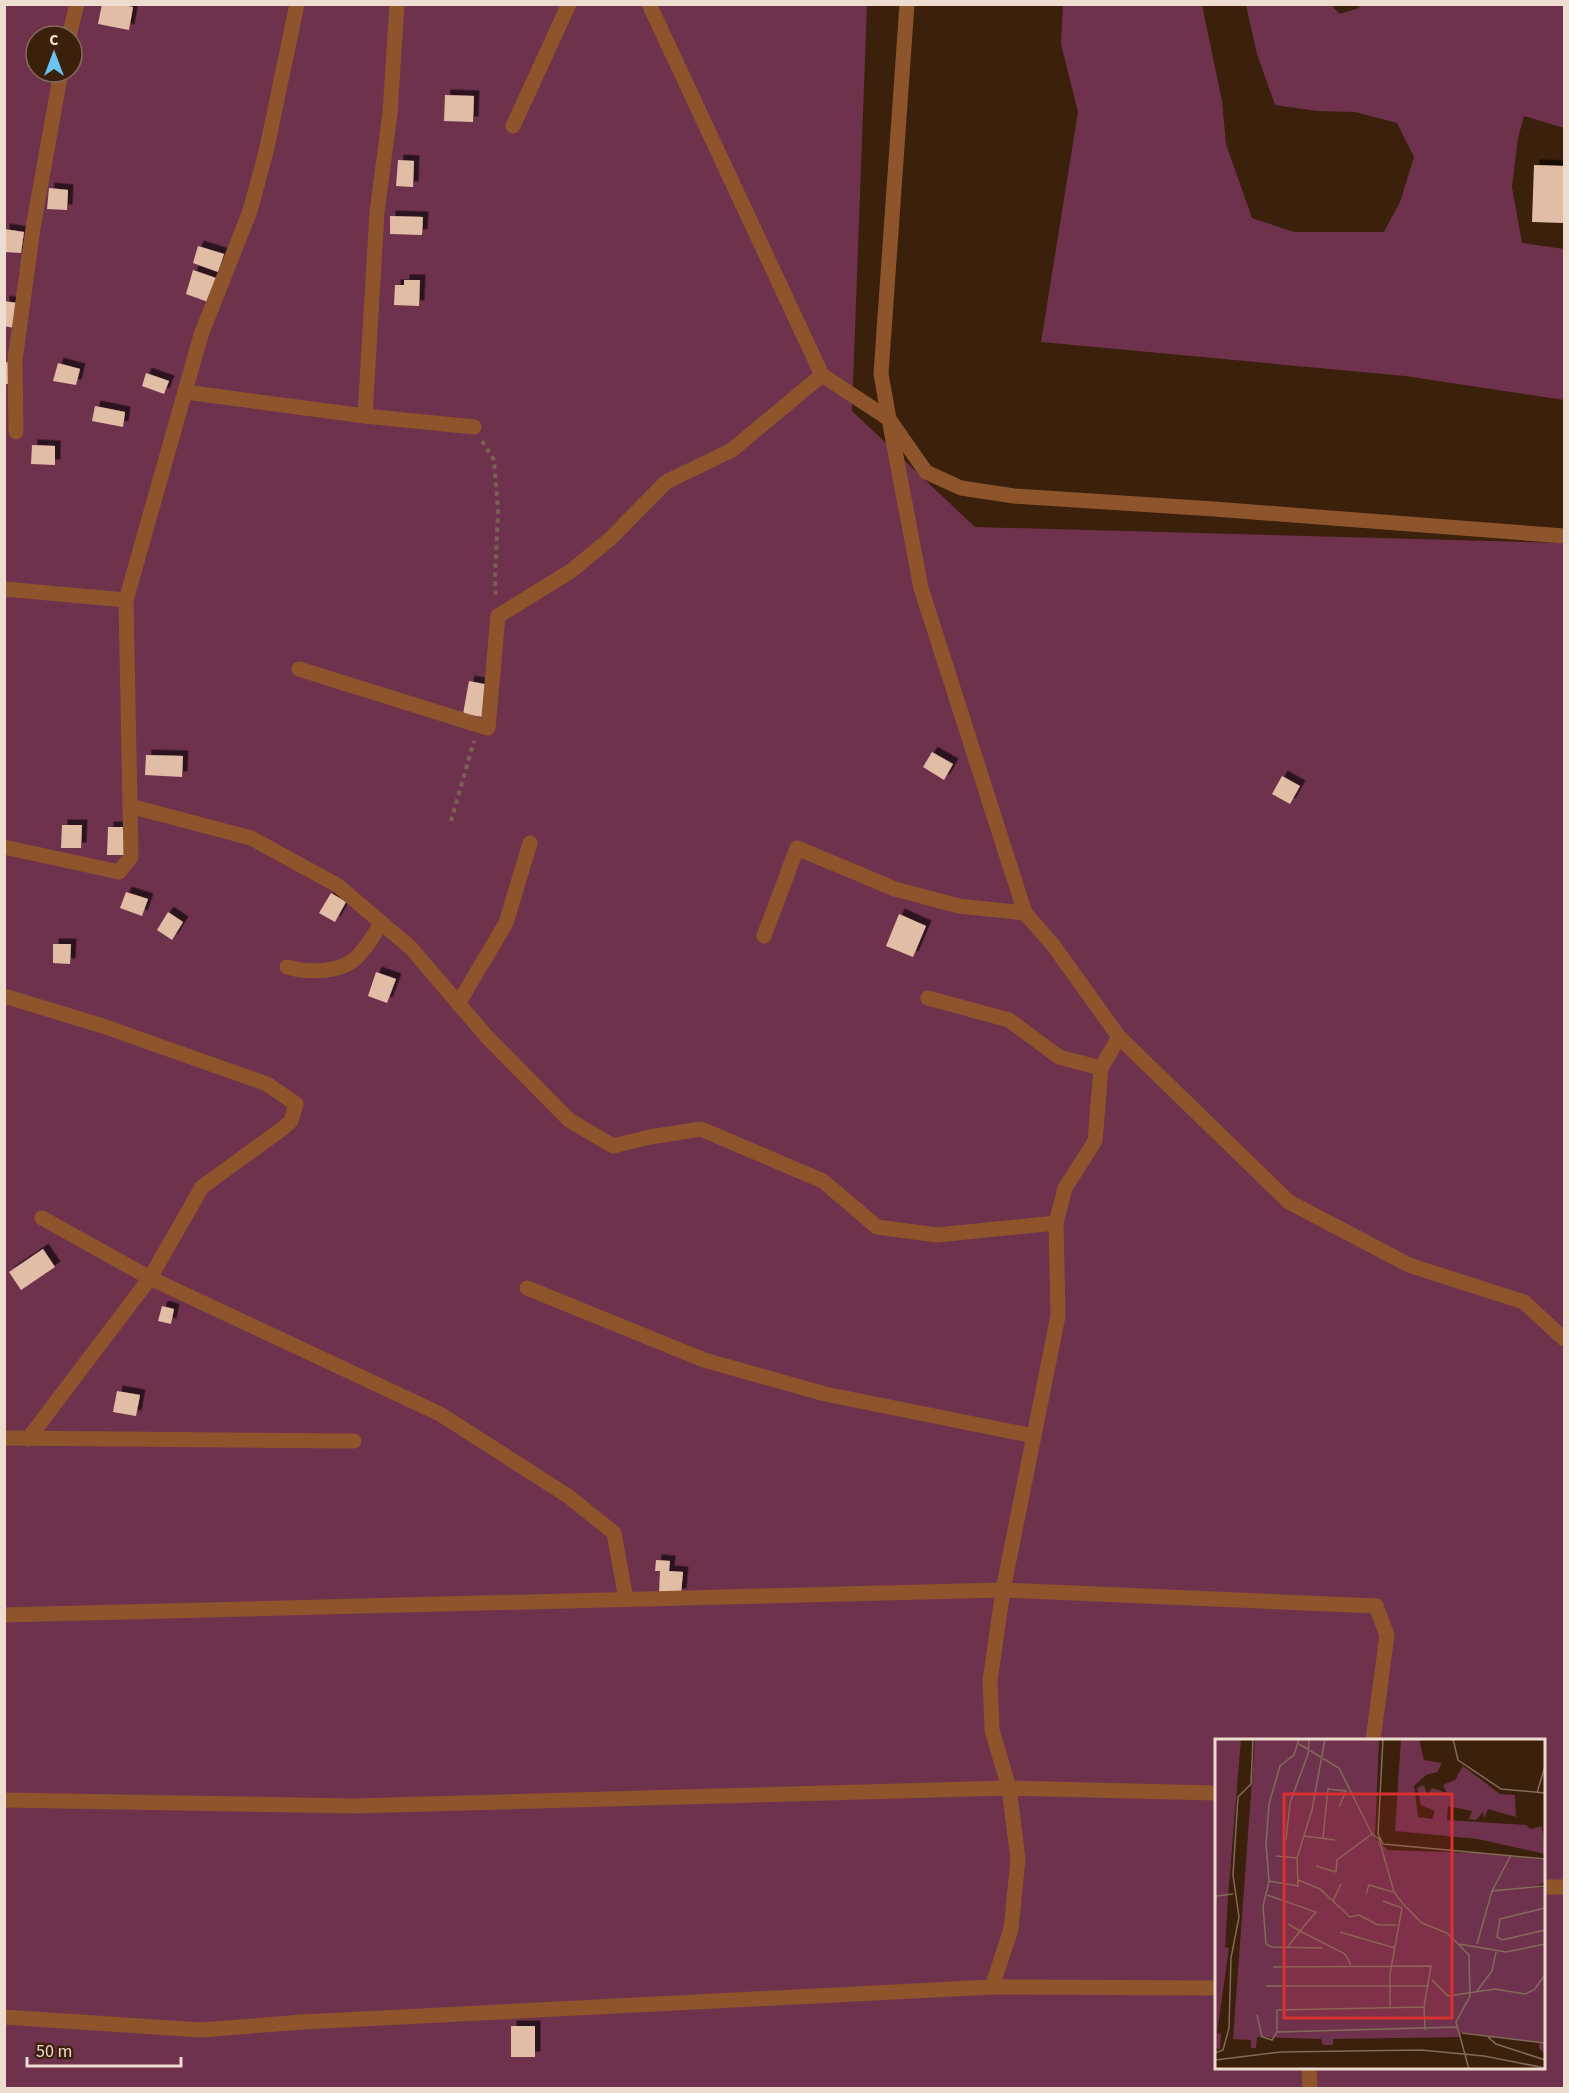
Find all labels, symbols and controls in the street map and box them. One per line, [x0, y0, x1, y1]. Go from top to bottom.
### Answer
north arrow [24, 24, 84, 84]
text: С [49, 29, 59, 51]
inset map [1215, 1739, 1545, 2069]
scale bar [27, 2030, 182, 2068]
text: 50 m [36, 2039, 72, 2064]

